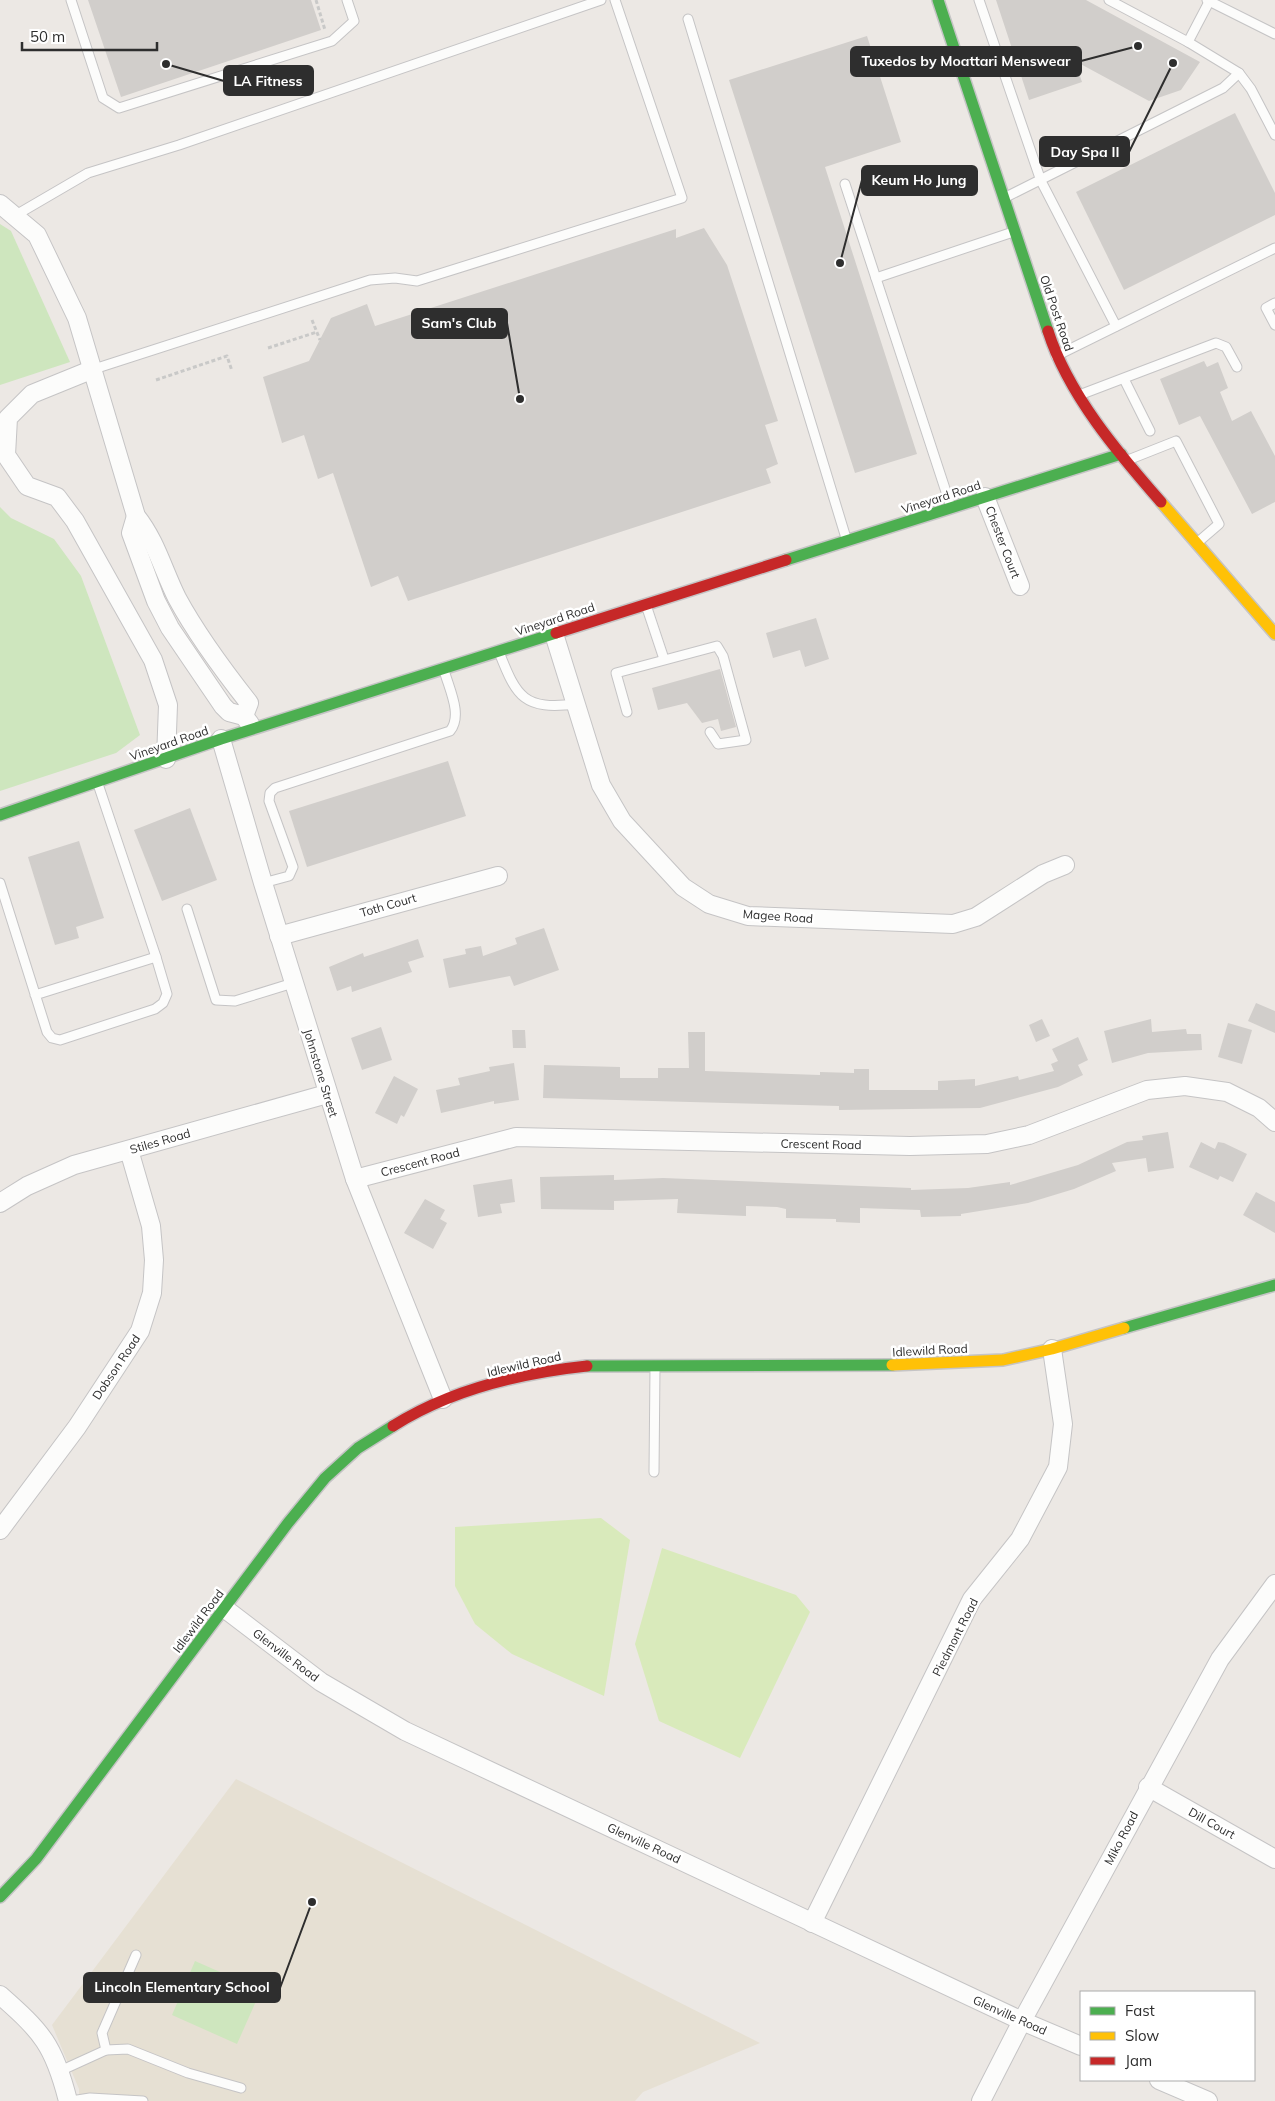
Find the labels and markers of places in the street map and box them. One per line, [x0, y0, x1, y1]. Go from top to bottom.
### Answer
callout: Tuxedos by Moattari Menswear [851, 47, 1081, 76]
callout: LA Fitness [224, 66, 313, 95]
callout: Day Spa II [1040, 137, 1129, 166]
callout: Keum Ho Jung [862, 166, 977, 195]
callout: Sam's Club [412, 309, 507, 338]
callout: Lincoln Elementary School [84, 1973, 280, 2002]

